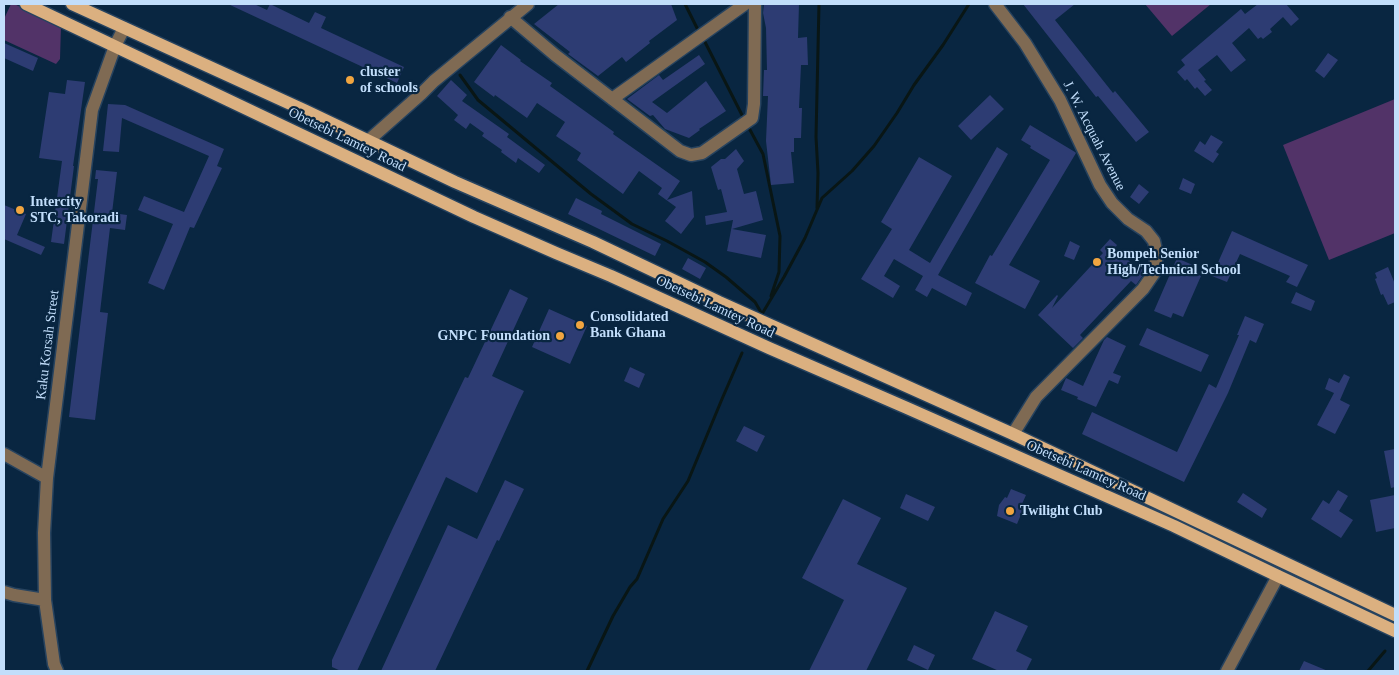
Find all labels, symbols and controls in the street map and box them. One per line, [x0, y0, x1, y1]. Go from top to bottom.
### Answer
place label: cluster of schools [360, 64, 418, 96]
marker: cluster of schools [344, 74, 356, 86]
street label: J. W. Acquah Avenue [1059, 78, 1129, 194]
street label: Obetsebi Lamtey Road [285, 104, 409, 176]
place label: Intercity STC, Takoradi [30, 194, 119, 226]
marker: Intercity STC, Takoradi [14, 204, 26, 216]
place label: Bompeh Senior High/Technical School [1107, 246, 1241, 278]
marker: Bompeh Senior High/Technical School [1091, 256, 1103, 268]
street label: Obetsebi Lamtey Road [653, 272, 777, 342]
street label: Kaku Korsah Street [33, 289, 63, 401]
place label: Consolidated Bank Ghana [590, 309, 669, 342]
marker: Consolidated Bank Ghana [574, 319, 586, 331]
place label: GNPC Foundation [438, 328, 550, 344]
marker: GNPC Foundation [554, 330, 566, 342]
street label: Obetsebi Lamtey Road [1024, 437, 1148, 505]
place label: Twilight Club [1020, 503, 1103, 519]
marker: Twilight Club [1004, 505, 1016, 517]

